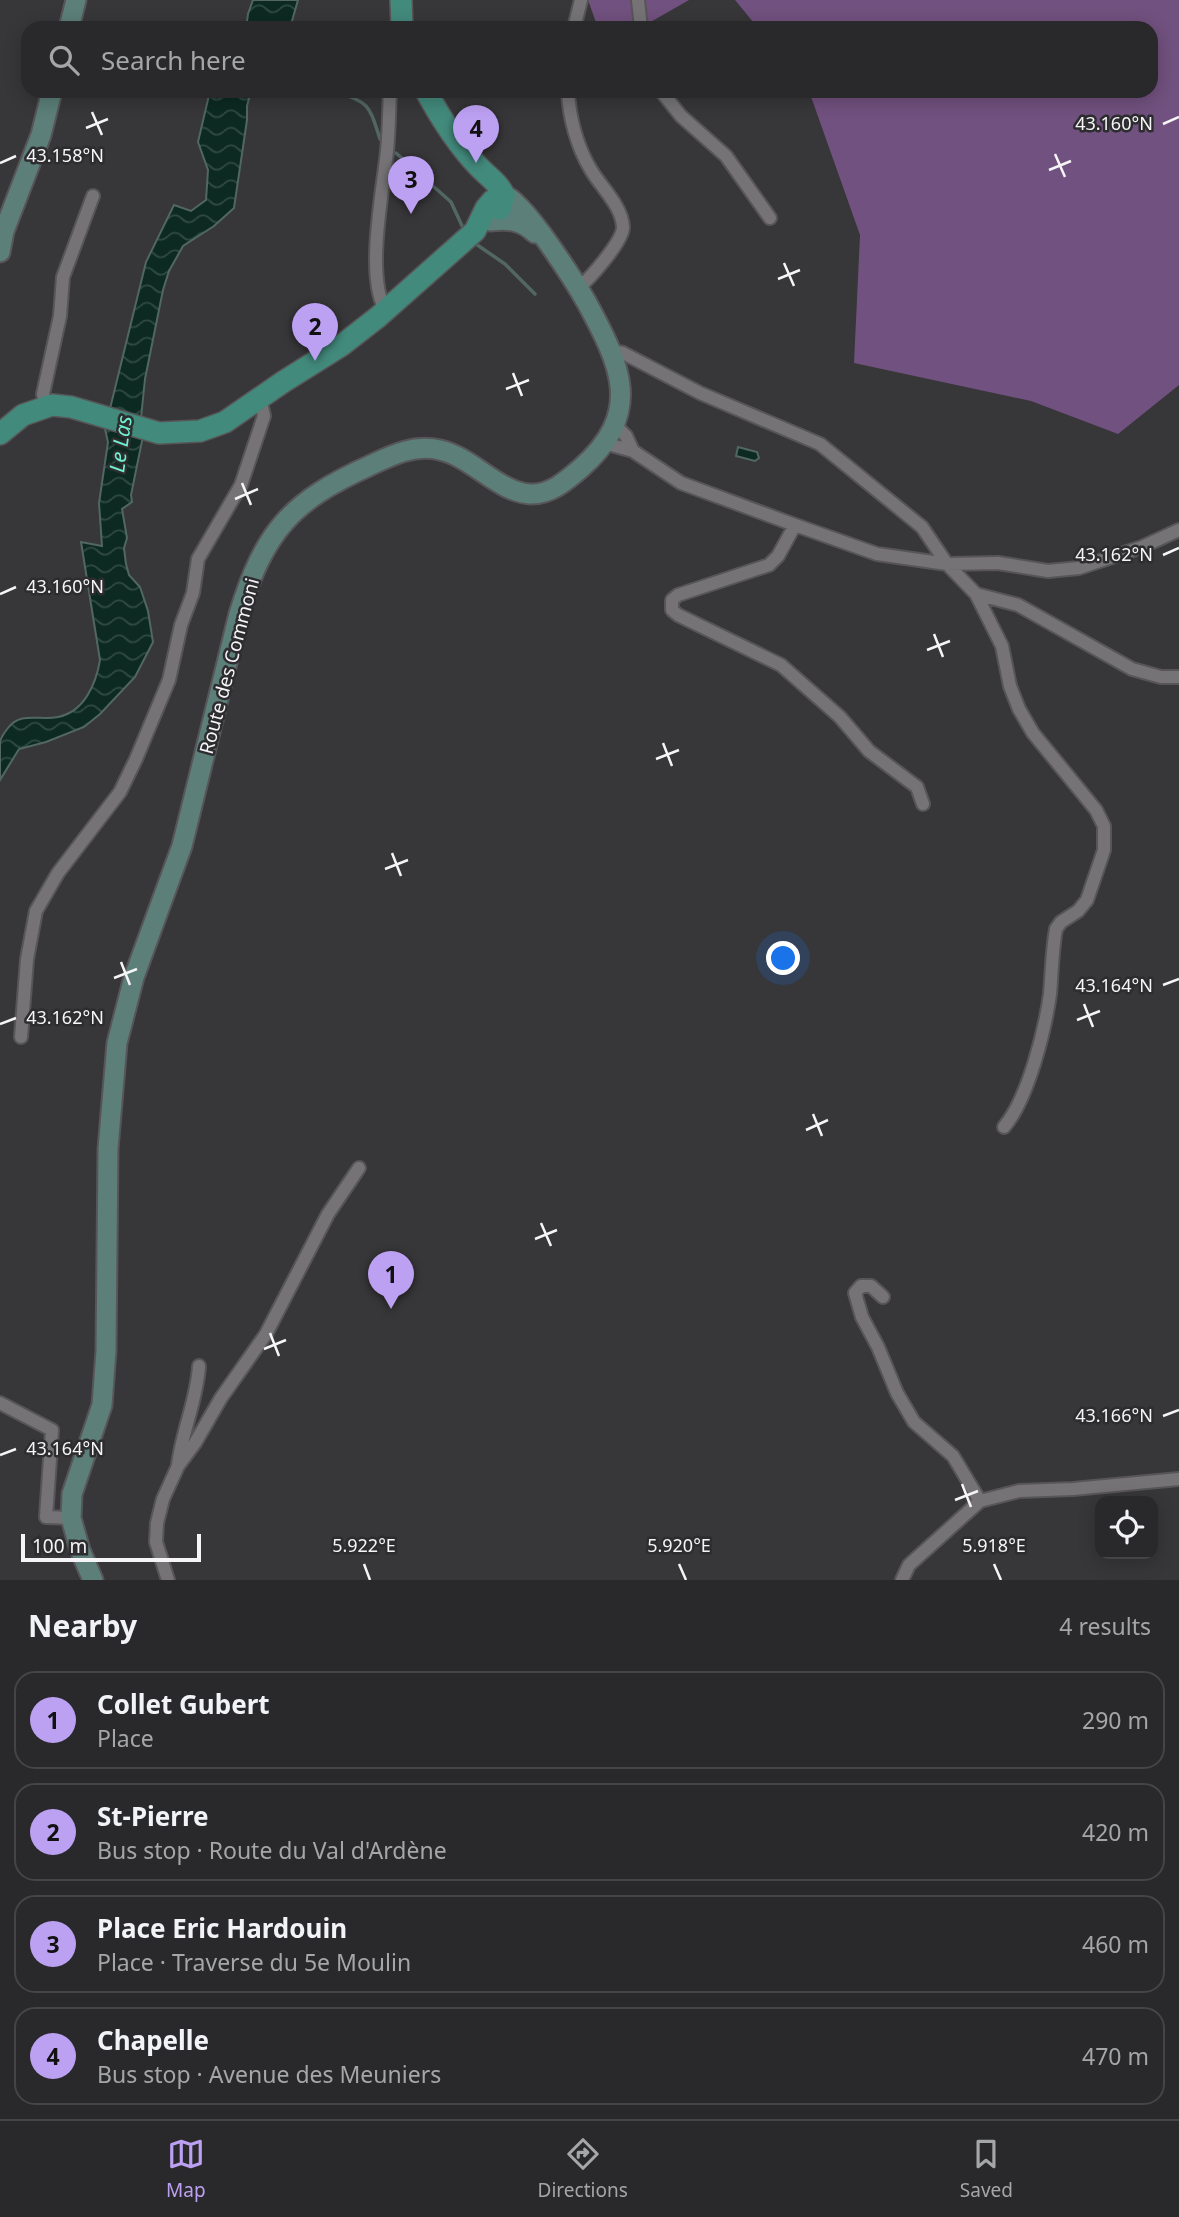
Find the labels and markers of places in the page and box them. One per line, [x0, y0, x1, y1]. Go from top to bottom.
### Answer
pin: 4 [453, 105, 499, 163]
pin: 3 [388, 156, 434, 214]
pin: 2 [292, 303, 338, 361]
pin: 1 [368, 1251, 414, 1309]

